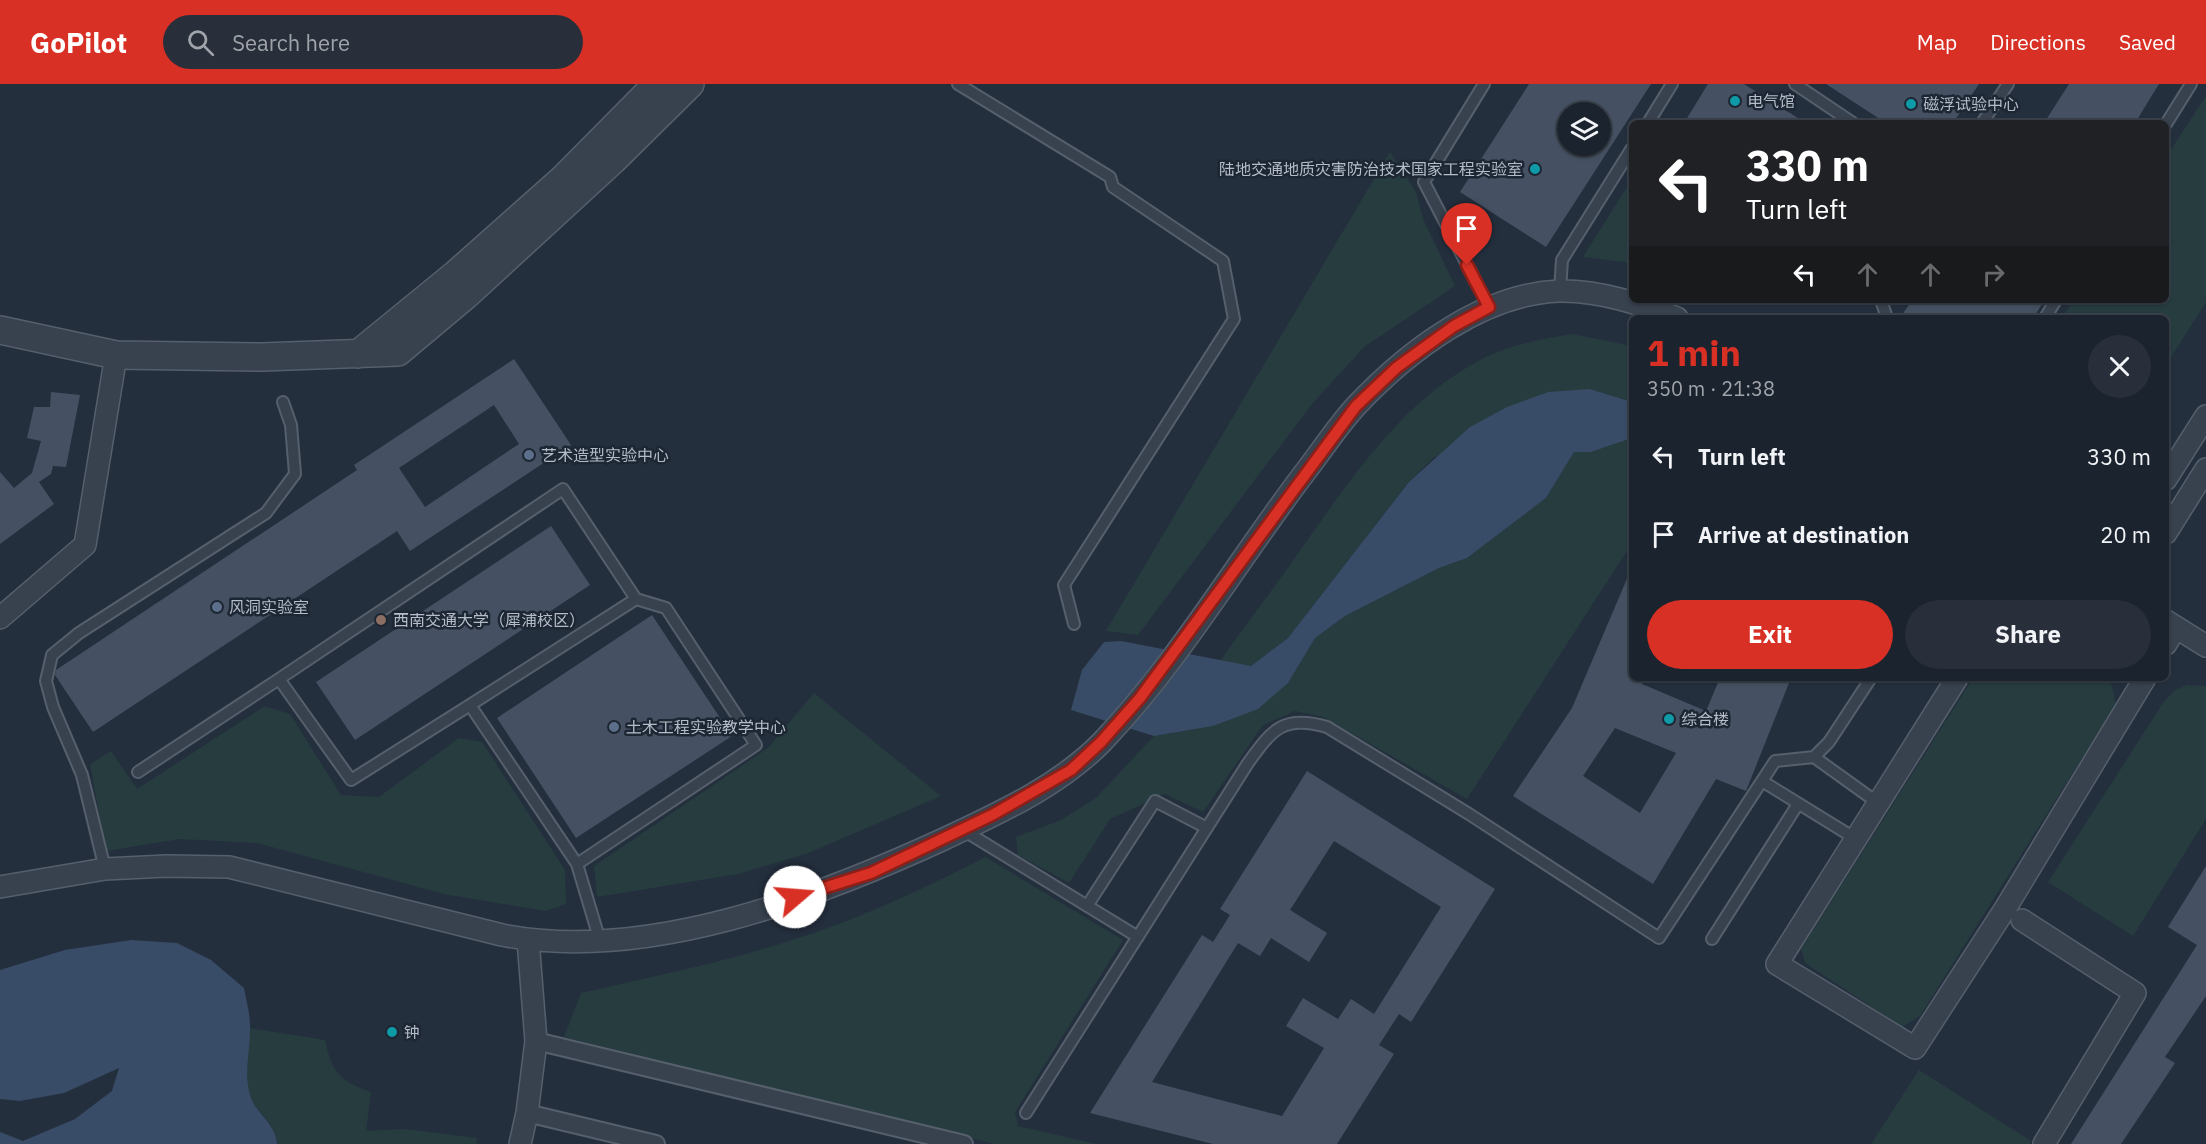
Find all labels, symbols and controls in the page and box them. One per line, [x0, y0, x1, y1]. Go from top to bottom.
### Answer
search box [163, 15, 583, 69]
text: GoPilot [30, 24, 127, 61]
icon: search [184, 26, 217, 59]
text: Search here [232, 28, 350, 57]
text: Map [1917, 28, 1957, 56]
text: Directions [1990, 28, 2086, 56]
text: Saved [2119, 28, 2176, 56]
place label: 电气馆 [1747, 91, 1795, 111]
marker: 电气馆 [1728, 94, 1742, 108]
place label: 磁浮试验中心 [1923, 94, 2019, 114]
marker: 磁浮试验中心 [1904, 97, 1918, 111]
map controls [1557, 102, 1611, 156]
button: layers [1557, 102, 1611, 156]
text: 330 m [1746, 138, 1869, 193]
icon: left [1647, 144, 1725, 222]
place label: 陆地交通地质灾害防治技术国家工程实验室 [1219, 159, 1523, 179]
marker: 陆地交通地质灾害防治技术国家工程实验室 [1528, 162, 1542, 176]
text: Turn left [1746, 191, 1847, 226]
pin [1441, 203, 1492, 265]
icon: arrive [1450, 212, 1483, 245]
icon: left [1788, 258, 1821, 291]
icon: ahead [1851, 258, 1884, 291]
icon: ahead [1914, 258, 1947, 291]
icon: right [1977, 258, 2010, 291]
text: 1 min [1647, 329, 1741, 376]
button: close [2088, 335, 2151, 398]
text: 350 m · 21:38 [1647, 375, 1775, 402]
icon: left [1647, 440, 1680, 473]
text: Turn left [1698, 442, 1786, 471]
text: 330 m [2087, 442, 2151, 471]
place label: 艺术造型实验中心 [541, 445, 669, 465]
marker: 艺术造型实验中心 [522, 448, 536, 462]
icon: arrive [1647, 518, 1680, 551]
text: Arrive at destination [1698, 520, 1909, 549]
text: 20 m [2100, 520, 2151, 549]
place label: 风洞实验室 [229, 597, 309, 617]
marker: 风洞实验室 [210, 600, 224, 614]
button: Exit [1647, 600, 1893, 669]
button: Share [1905, 600, 2151, 669]
place label: 西南交通大学（犀浦校区） [393, 610, 585, 630]
marker: 西南交通大学（犀浦校区） [374, 613, 388, 627]
place label: 综合楼 [1681, 709, 1729, 729]
marker: 综合楼 [1662, 712, 1676, 726]
place label: 土木工程实验教学中心 [626, 717, 786, 737]
marker: 土木工程实验教学中心 [607, 720, 621, 734]
position arrow [763, 865, 827, 929]
place label: 钟 [404, 1022, 420, 1042]
marker: 钟 [385, 1025, 399, 1039]

